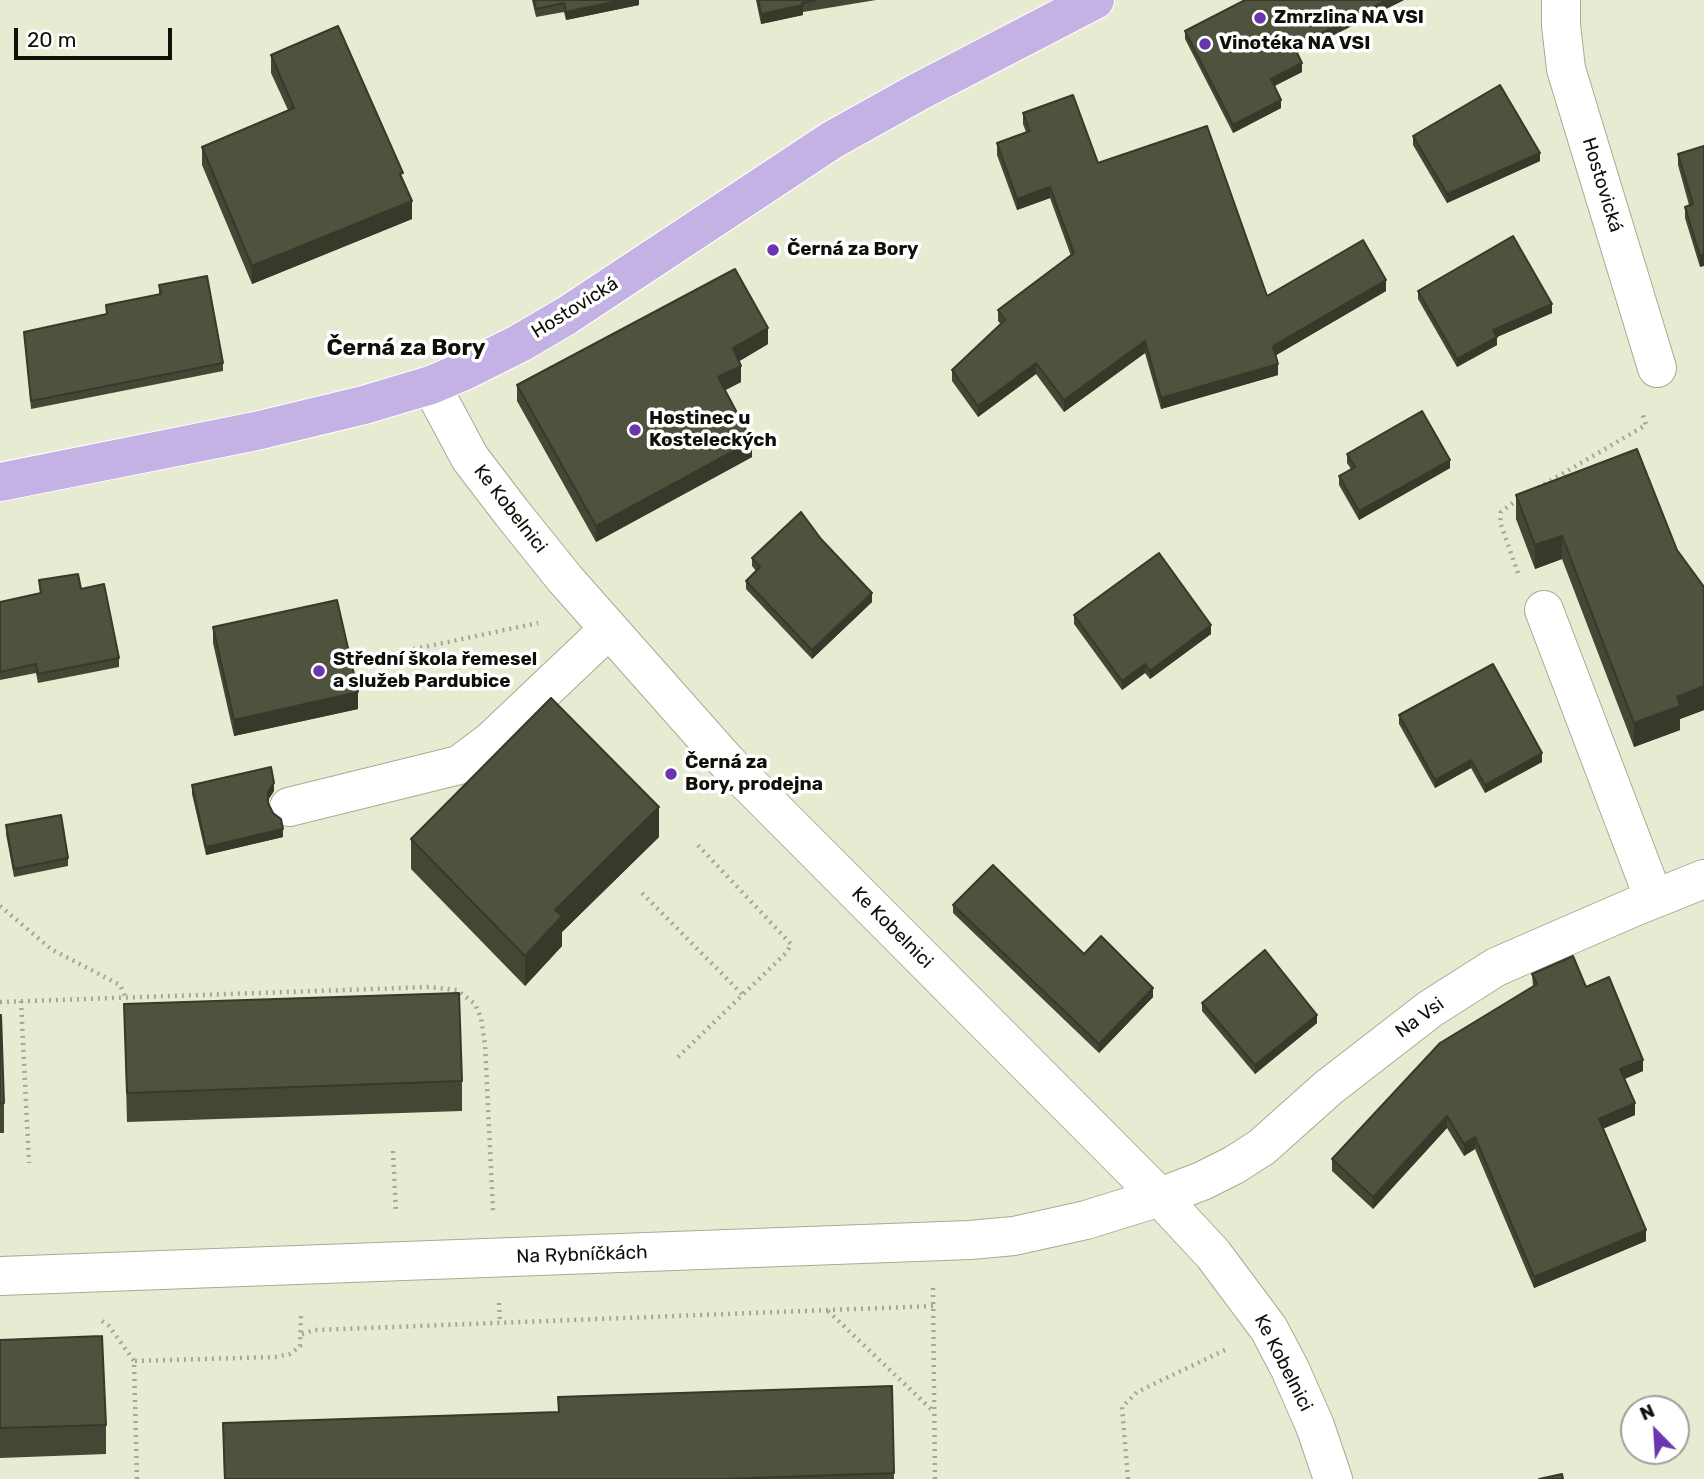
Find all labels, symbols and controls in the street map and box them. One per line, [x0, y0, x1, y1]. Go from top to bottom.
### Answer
place label: Zmrzlina NA VSI [1274, 7, 1424, 29]
marker: Zmrzlina NA VSI [1252, 10, 1268, 26]
scale bar [18, 14, 175, 58]
text: 20 m [27, 27, 76, 52]
place label: Vinotéka NA VSI [1219, 33, 1370, 55]
marker: Vinotéka NA VSI [1197, 36, 1213, 52]
street label: Hostovická [1577, 135, 1627, 235]
place label: Černá za Bory [787, 239, 918, 261]
marker: Černá za Bory [765, 242, 781, 258]
street label: Hostovická [527, 272, 623, 344]
district label: Černá za Bory [326, 334, 486, 362]
place label: Hostinec u Kosteleckých [649, 408, 777, 452]
marker: Hostinec u Kosteleckých [627, 422, 643, 438]
street label: Ke Kobelnici [468, 460, 552, 558]
place label: Střední škola řemesel a služeb Pardubice [333, 649, 537, 693]
marker: Střední škola řemesel a služeb Pardubice [311, 663, 327, 679]
place label: Černá za Bory, prodejna [685, 752, 823, 796]
marker: Černá za Bory, prodejna [663, 766, 679, 782]
street label: Ke Kobelnici [847, 883, 937, 973]
street label: Na Vsi [1391, 993, 1449, 1043]
street label: Na Rybníčkách [516, 1241, 648, 1269]
street label: Ke Kobelnici [1249, 1311, 1317, 1415]
north arrow [1620, 1395, 1690, 1465]
text: N [1636, 1399, 1658, 1425]

